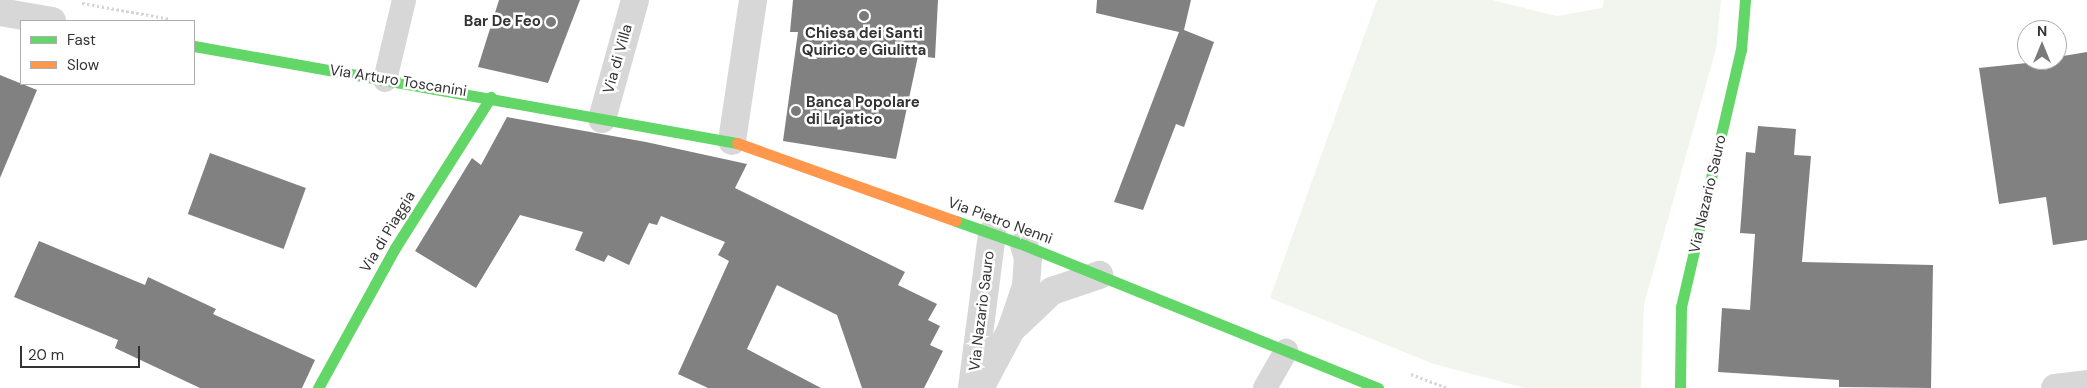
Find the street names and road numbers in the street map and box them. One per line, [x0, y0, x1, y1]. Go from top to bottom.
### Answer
street label: Via di Villa [600, 22, 636, 96]
street label: Via Arturo Toscanini [328, 61, 468, 101]
street label: Via Nazario Sauro [1686, 133, 1730, 255]
street label: Via di Piaggia [357, 188, 419, 276]
street label: Via Pietro Nenni [945, 194, 1055, 248]
street label: Via Nazario Sauro [966, 250, 998, 372]

